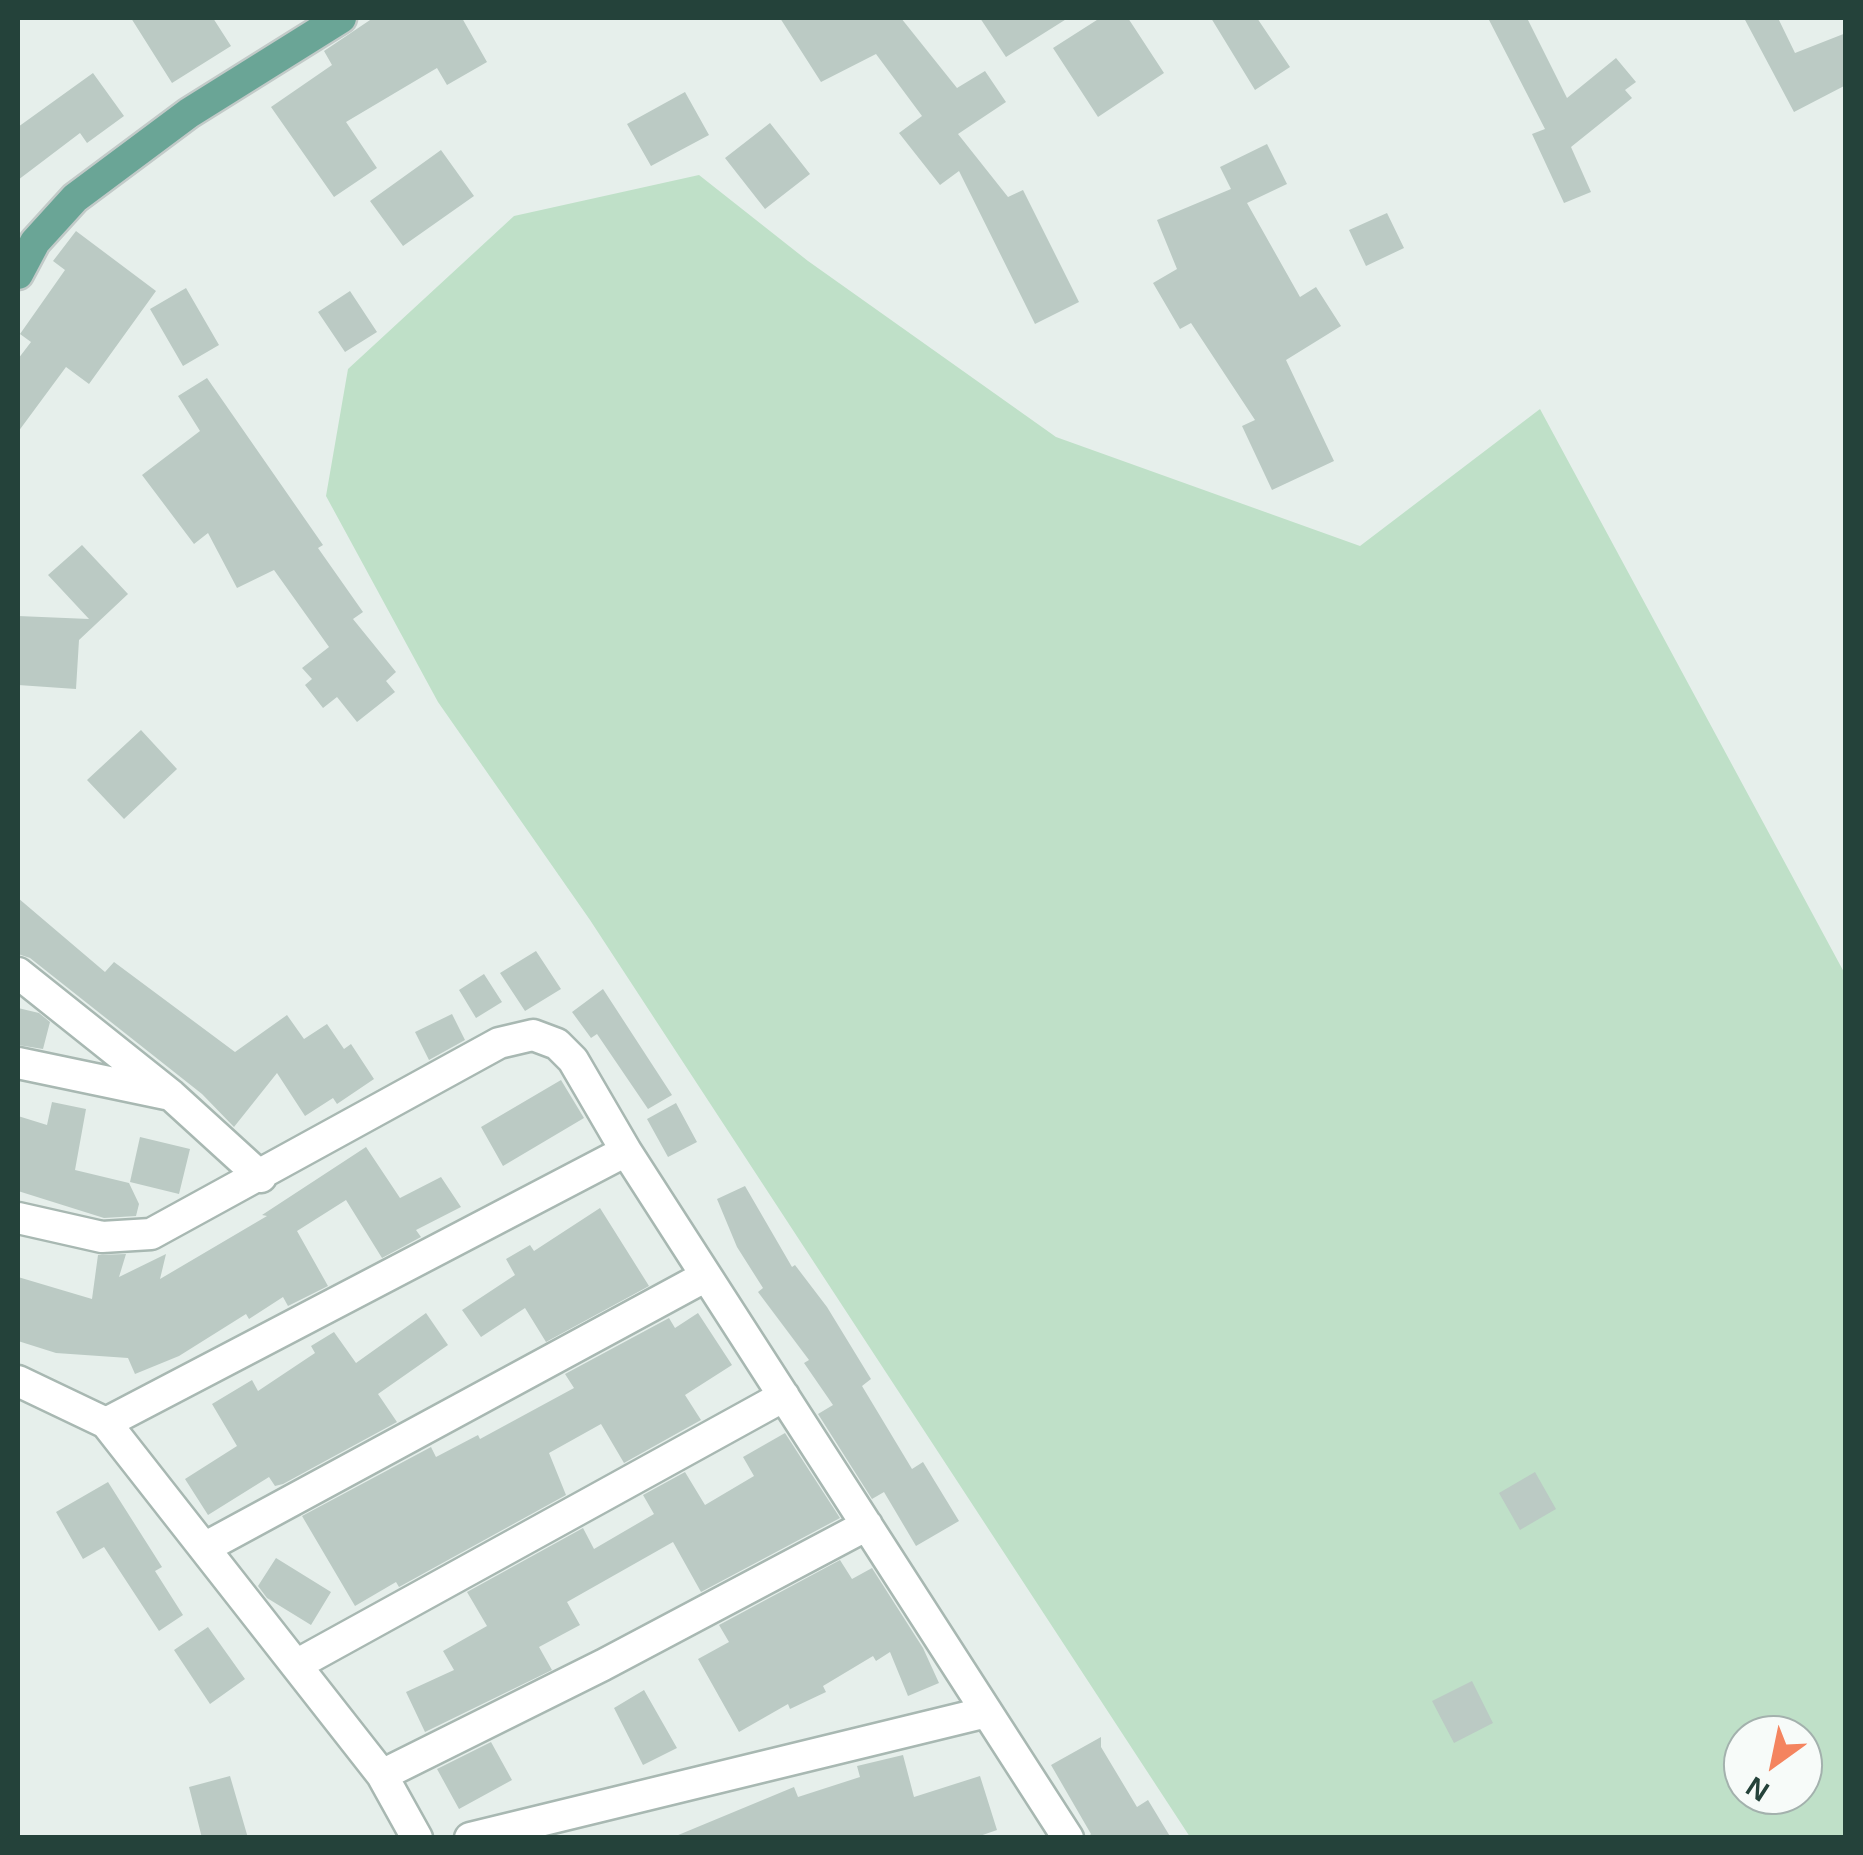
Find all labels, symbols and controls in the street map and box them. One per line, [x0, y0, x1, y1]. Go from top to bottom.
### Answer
north arrow [1723, 1715, 1823, 1815]
text: N [1741, 1770, 1774, 1807]

